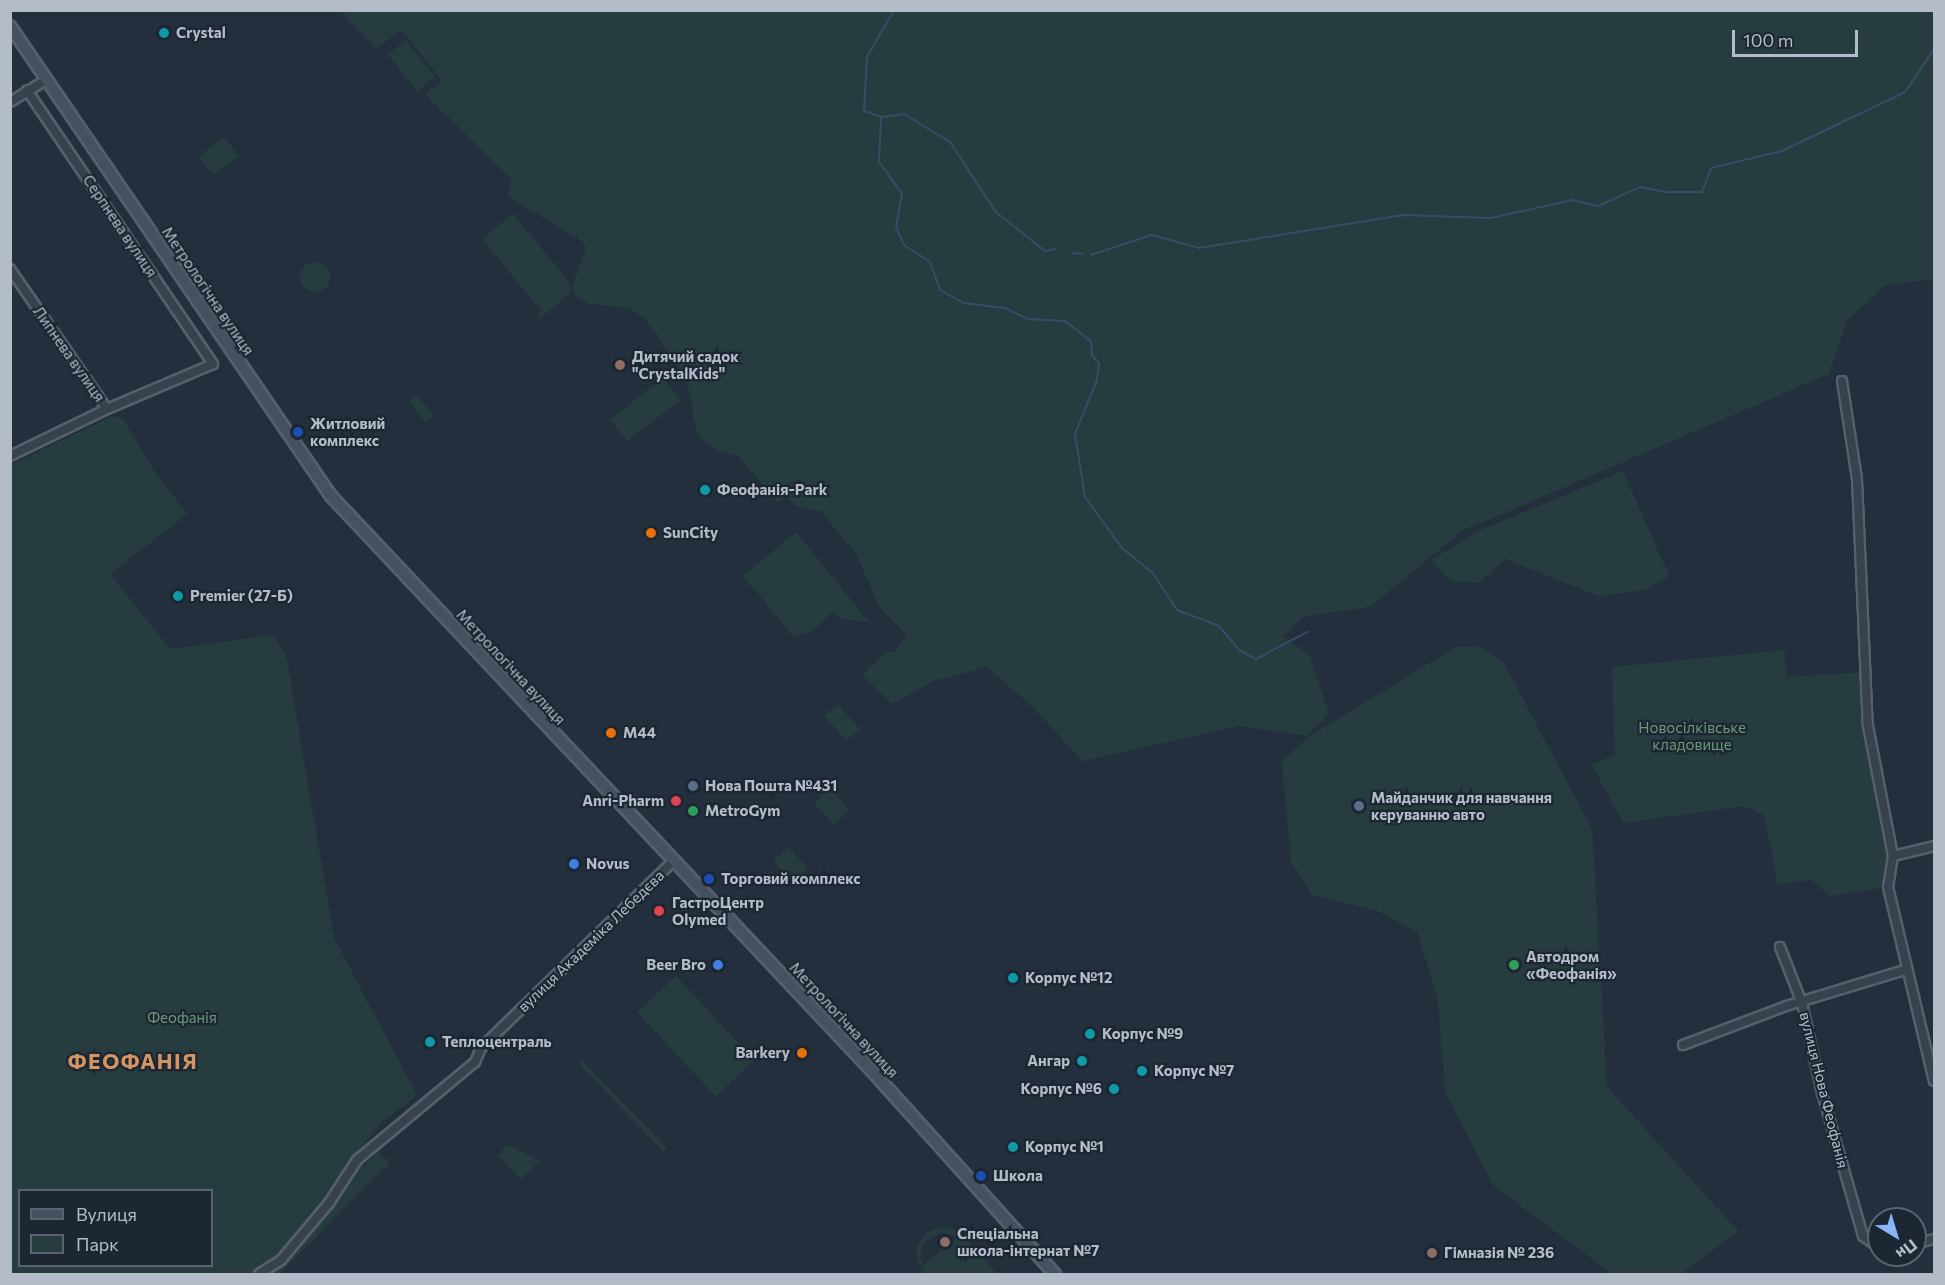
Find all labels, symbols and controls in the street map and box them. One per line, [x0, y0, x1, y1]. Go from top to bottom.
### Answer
scale bar [1735, 18, 1861, 56]
place label: Crystal [176, 24, 226, 42]
marker: Crystal [157, 26, 171, 40]
text: 100 m [1743, 29, 1793, 51]
street label: Серпнева вулиця [79, 171, 161, 281]
street label: Метрологічна вулиця [158, 223, 258, 359]
street label: Липнева вулиця [29, 303, 109, 405]
place label: Дитячий садок "CrystalKids" [632, 347, 739, 382]
marker: Дитячий садок "CrystalKids" [613, 358, 627, 372]
place label: Житловий комплекс [310, 414, 385, 449]
marker: Житловий комплекс [291, 425, 305, 439]
place label: Феофанія-Park [717, 481, 827, 499]
marker: Феофанія-Park [698, 483, 712, 497]
place label: SunCity [663, 524, 718, 542]
marker: SunCity [644, 526, 658, 540]
place label: Premier (27-Б) [190, 587, 293, 605]
marker: Premier (27-Б) [171, 589, 185, 603]
street label: Метрологічна вулиця [453, 606, 569, 728]
park label: Новосілківське кладовище [1638, 718, 1746, 753]
place label: M44 [623, 724, 656, 742]
marker: M44 [604, 726, 618, 740]
place label: Нова Пошта №431 [705, 777, 837, 795]
marker: Нова Пошта №431 [686, 779, 700, 793]
place label: Майданчик для навчання керуванню авто [1371, 788, 1552, 823]
place label: Anri-Pharm [582, 792, 664, 810]
marker: Anri-Pharm [669, 794, 683, 808]
marker: Майданчик для навчання керуванню авто [1352, 799, 1366, 813]
place label: MetroGym [705, 802, 780, 820]
marker: MetroGym [686, 804, 700, 818]
place label: Novus [586, 855, 630, 873]
marker: Novus [567, 857, 581, 871]
street label: вулиця Академіка Лебедєва [514, 866, 668, 1016]
place label: Торговий комплекс [721, 870, 861, 888]
marker: Торговий комплекс [702, 872, 716, 886]
place label: ГастроЦентр Olymed [672, 893, 764, 928]
marker: ГастроЦентр Olymed [650, 902, 668, 920]
place label: Автодром «Феофанія» [1526, 947, 1617, 982]
place label: Beer Bro [646, 956, 706, 974]
marker: Beer Bro [711, 958, 725, 972]
marker: Автодром «Феофанія» [1507, 958, 1521, 972]
street label: Метрологічна вулиця [786, 959, 902, 1081]
place label: Корпус №12 [1025, 969, 1112, 987]
marker: Корпус №12 [1006, 971, 1020, 985]
park label: Феофанія [147, 1009, 217, 1027]
street label: вулиця Нова Феофанія [1796, 1010, 1852, 1170]
place label: Корпус №9 [1102, 1025, 1183, 1043]
marker: Корпус №9 [1083, 1027, 1097, 1041]
place label: Теплоцентраль [442, 1033, 552, 1051]
marker: Теплоцентраль [423, 1035, 437, 1049]
place label: Barkery [735, 1044, 790, 1062]
marker: Barkery [795, 1046, 809, 1060]
district label: ФЕОФАНІЯ [68, 1048, 198, 1074]
place label: Ангар [1027, 1052, 1070, 1070]
marker: Ангар [1075, 1054, 1089, 1068]
place label: Корпус №7 [1154, 1062, 1234, 1080]
marker: Корпус №7 [1135, 1064, 1149, 1078]
place label: Корпус №6 [1021, 1080, 1102, 1098]
marker: Корпус №6 [1107, 1082, 1121, 1096]
place label: Корпус №1 [1025, 1138, 1104, 1156]
marker: Корпус №1 [1006, 1140, 1020, 1154]
place label: Школа [993, 1167, 1043, 1185]
marker: Школа [974, 1169, 988, 1183]
legend [18, 1189, 213, 1267]
text: Вулиця [76, 1203, 137, 1225]
north arrow [1867, 1207, 1927, 1267]
place label: Спеціальна школа-інтернат №7 [957, 1224, 1099, 1259]
text: Парк [76, 1233, 119, 1255]
marker: Спеціальна школа-інтернат №7 [938, 1235, 952, 1249]
text: Пн [1893, 1236, 1921, 1264]
place label: Гімназія № 236 [1444, 1244, 1554, 1262]
marker: Гімназія № 236 [1425, 1246, 1439, 1260]

